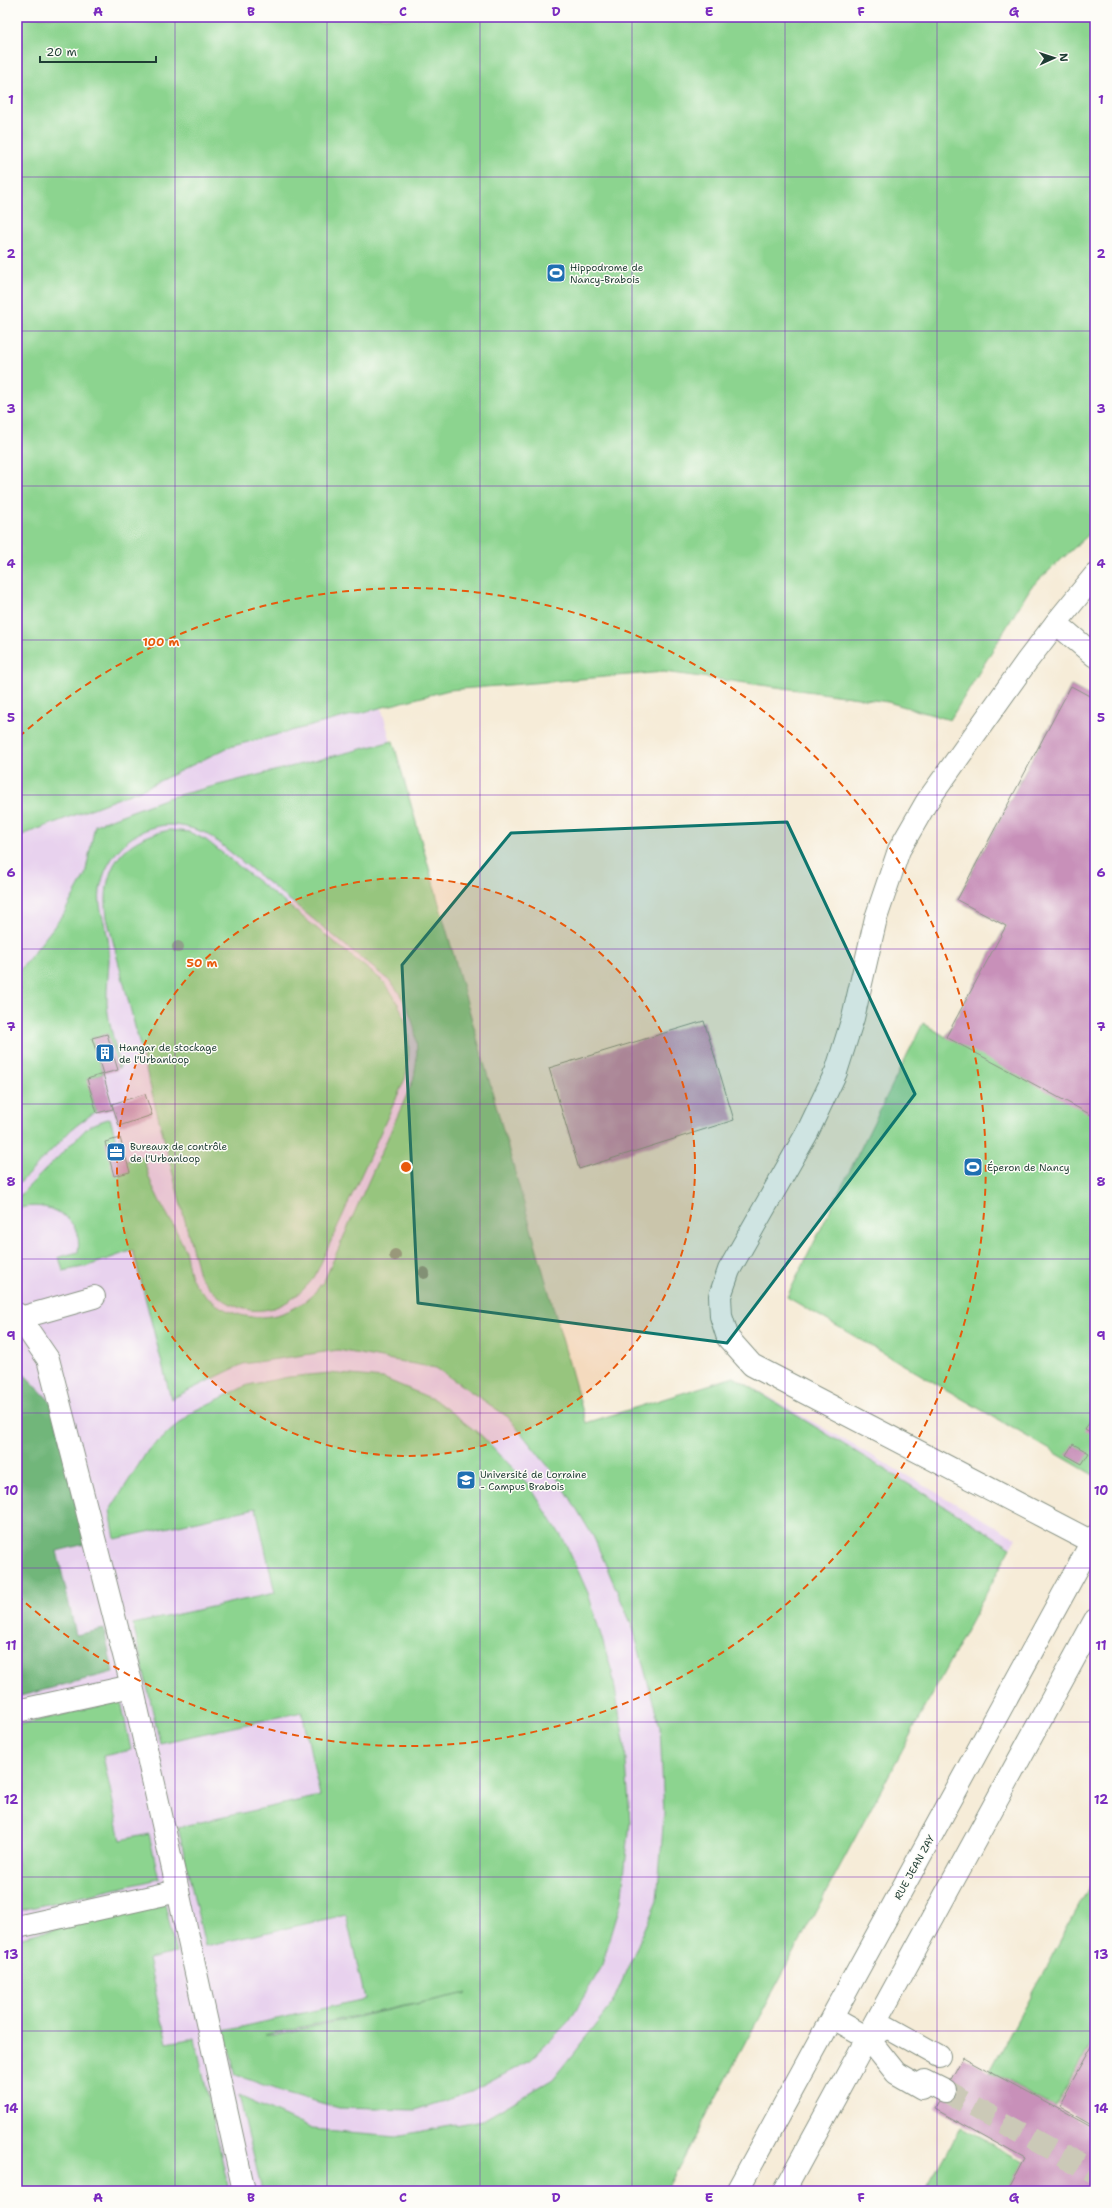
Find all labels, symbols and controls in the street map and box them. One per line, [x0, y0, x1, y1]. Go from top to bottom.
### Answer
text: A [93, 3, 103, 20]
text: B [247, 3, 255, 20]
text: C [399, 3, 407, 20]
text: D [551, 3, 561, 20]
text: E [705, 3, 714, 20]
text: F [857, 3, 865, 20]
text: G [1009, 3, 1020, 20]
scale bar [40, 38, 156, 64]
north arrow [1034, 38, 1074, 78]
text: 20 m [46, 44, 77, 60]
text: N [1056, 53, 1071, 63]
text: 1 [8, 91, 14, 108]
text: 1 [1098, 91, 1104, 108]
text: 2 [6, 245, 16, 262]
text: 2 [1096, 245, 1106, 262]
place label: Hippodrome de Nancy-Brabois [570, 261, 644, 286]
sports icon: Hippodrome de Nancy-Brabois [545, 262, 567, 284]
text: 3 [6, 400, 16, 417]
text: 3 [1096, 400, 1106, 417]
text: 4 [6, 555, 16, 572]
text: 4 [1096, 555, 1106, 572]
text: 100 m [143, 634, 180, 650]
text: 5 [7, 709, 15, 726]
text: 5 [1097, 709, 1105, 726]
text: 6 [6, 864, 16, 881]
text: 6 [1096, 864, 1106, 881]
text: 50 m [187, 955, 218, 971]
text: 7 [6, 1018, 16, 1035]
text: 7 [1096, 1018, 1106, 1035]
place label: Hangar de stockage de l'Urbanloop [119, 1041, 217, 1066]
building icon: Hangar de stockage de l'Urbanloop [94, 1042, 116, 1064]
place label: Bureaux de contrôle de l'Urbanloop [130, 1140, 227, 1165]
office icon: Bureaux de contrôle de l'Urbanloop [105, 1141, 127, 1163]
sports icon: Éperon de Nancy [962, 1156, 984, 1178]
centre of rings [399, 1160, 413, 1174]
place label: Éperon de Nancy [987, 1161, 1070, 1174]
text: 8 [6, 1173, 16, 1190]
text: 8 [1096, 1173, 1106, 1190]
text: 9 [6, 1327, 16, 1344]
text: 9 [1096, 1327, 1106, 1344]
place label: Université de Lorraine - Campus Brabois [480, 1468, 587, 1493]
school or university icon: Université de Lorraine - Campus Brabois [455, 1469, 477, 1491]
text: 10 [4, 1482, 18, 1499]
text: 10 [1094, 1482, 1108, 1499]
text: 11 [5, 1637, 17, 1654]
text: 11 [1095, 1637, 1107, 1654]
text: 12 [4, 1791, 18, 1808]
text: 12 [1094, 1791, 1108, 1808]
street label: RUE JEAN ZAY [891, 1832, 938, 1902]
text: 13 [4, 1946, 18, 1963]
text: 13 [1094, 1946, 1108, 1963]
text: 14 [4, 2100, 18, 2117]
text: 14 [1094, 2100, 1108, 2117]
text: A [93, 2189, 103, 2206]
text: B [247, 2189, 255, 2206]
text: C [399, 2189, 407, 2206]
text: D [551, 2189, 561, 2206]
text: E [705, 2189, 714, 2206]
text: F [857, 2189, 865, 2206]
text: G [1009, 2189, 1020, 2206]

